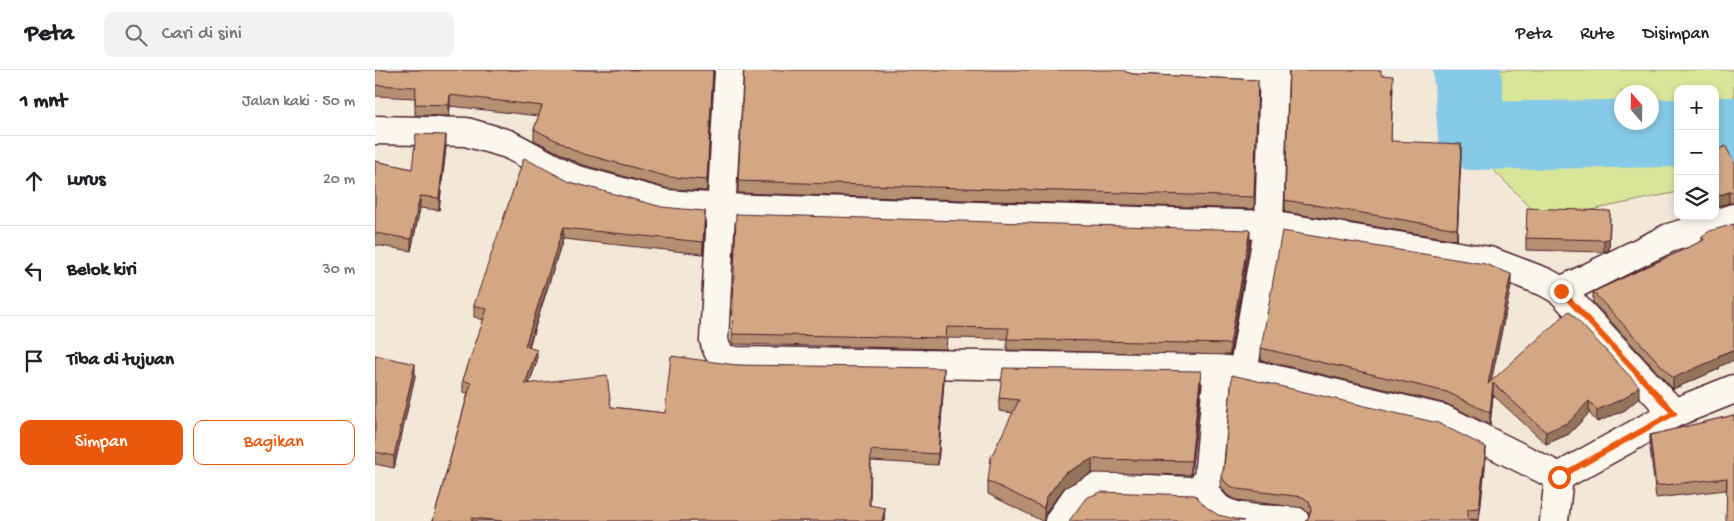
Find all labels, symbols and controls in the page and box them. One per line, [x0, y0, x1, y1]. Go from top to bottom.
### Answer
search box [104, 12, 454, 57]
text: Peta [25, 20, 74, 49]
icon: search [122, 21, 150, 49]
text: Cari di sini [162, 23, 242, 46]
text: Peta [1516, 24, 1552, 45]
text: Rute [1580, 24, 1615, 45]
text: Disimpan [1643, 24, 1709, 45]
north arrow [1614, 85, 1659, 130]
map controls [1674, 85, 1719, 220]
button: + [1674, 85, 1719, 130]
text: 1 mnt [20, 90, 67, 115]
text: Jalan kaki · 50 m [242, 93, 355, 112]
button: − [1674, 130, 1719, 175]
icon: ahead [20, 167, 48, 195]
text: Lurus [67, 169, 106, 192]
text: 20 m [323, 171, 355, 190]
button: layers [1674, 175, 1719, 220]
icon: left [20, 257, 48, 285]
text: Belok kiri [67, 259, 137, 282]
text: 30 m [322, 261, 355, 280]
route end [1550, 280, 1573, 303]
icon: arrive [20, 347, 48, 375]
text: Tiba di tujuan [67, 349, 174, 372]
button: Simpan [20, 420, 183, 465]
button: Bagikan [193, 420, 355, 465]
route start [1548, 466, 1571, 489]

